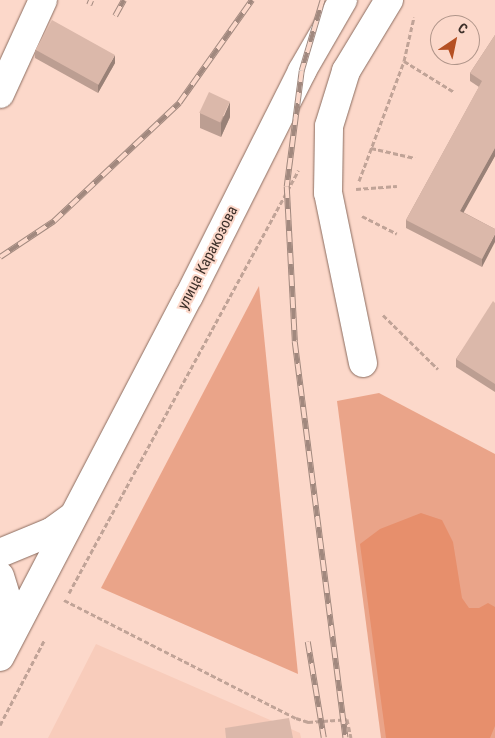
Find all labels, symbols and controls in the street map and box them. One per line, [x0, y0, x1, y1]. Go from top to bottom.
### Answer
north arrow [430, 15, 480, 65]
text: С [455, 20, 471, 37]
street label: улица Каракозова [174, 203, 242, 313]

